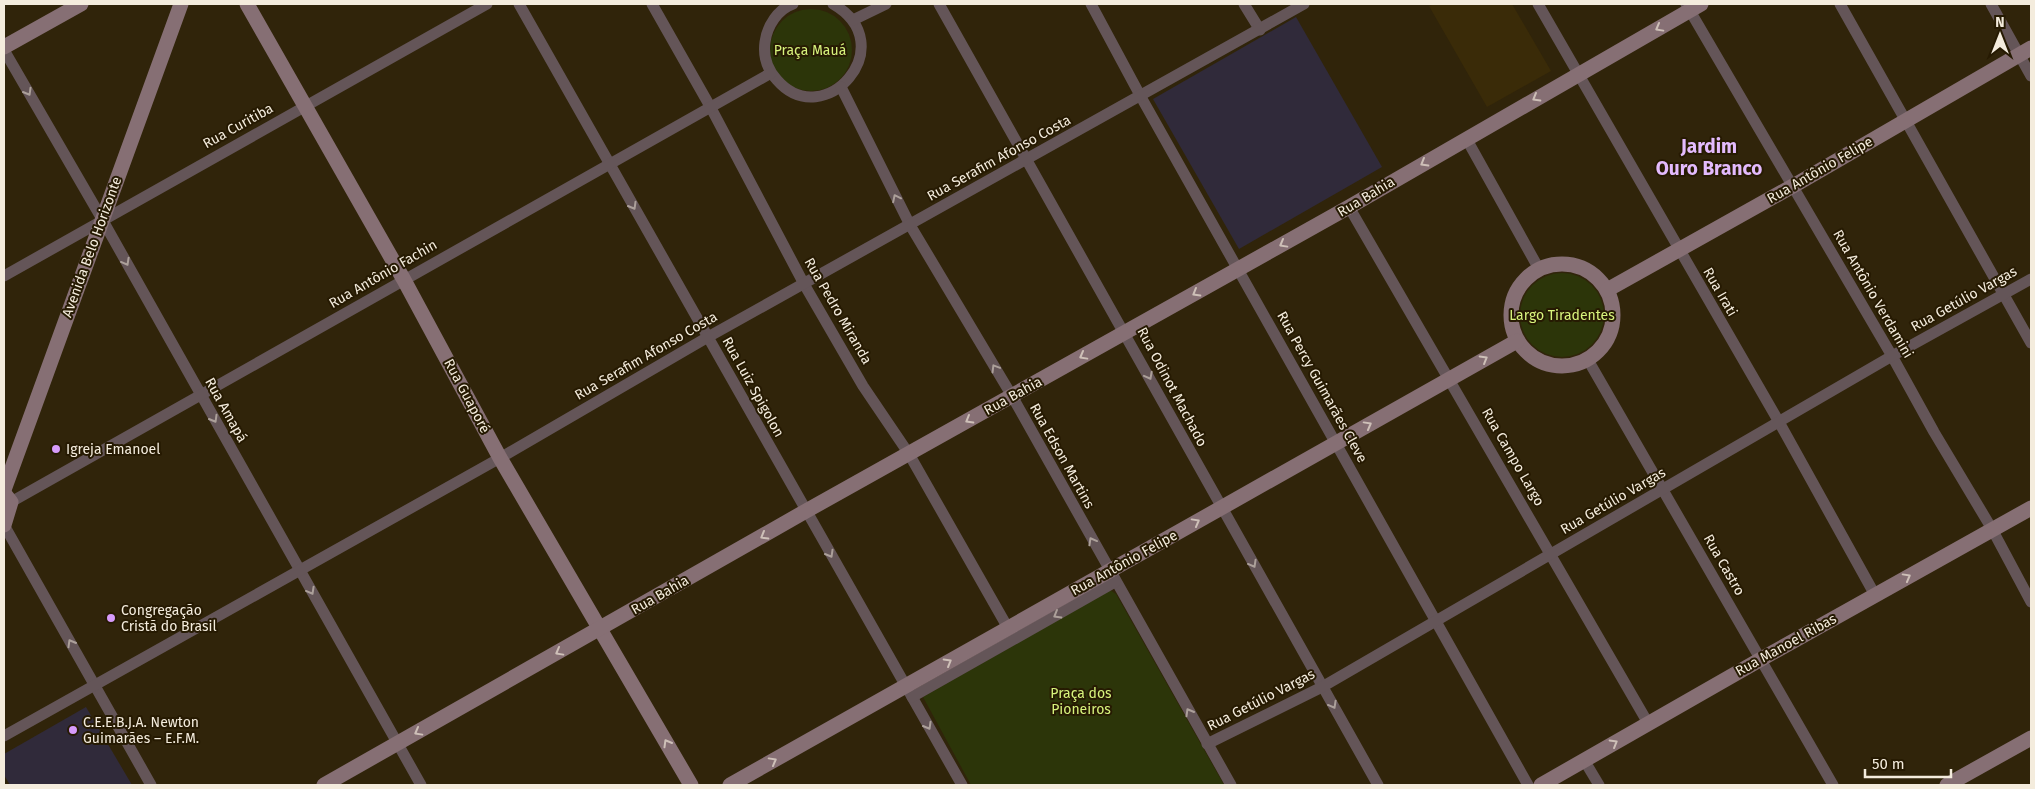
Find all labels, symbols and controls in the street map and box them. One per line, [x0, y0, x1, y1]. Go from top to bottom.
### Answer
north arrow [1975, 10, 2025, 60]
text: N [1995, 14, 2005, 31]
one-way arrow [1655, 21, 1664, 31]
park label: Praça Mauá [774, 42, 846, 59]
one-way arrow [22, 87, 32, 96]
one-way arrow [1532, 91, 1541, 101]
street label: Rua Curitiba [200, 100, 276, 152]
street label: Rua Serafim Afonso Costa [924, 111, 1074, 205]
street label: Rua Antônio Felipe [1764, 133, 1876, 207]
district label: Jardim Ouro Branco [1656, 135, 1762, 180]
one-way arrow [1420, 157, 1429, 167]
street label: Rua Bahia [1334, 173, 1398, 221]
street label: Avenida Belo Horizonte [59, 174, 125, 320]
one-way arrow [892, 194, 902, 203]
one-way arrow [627, 200, 637, 209]
street label: Rua Antônio Verdamini [1829, 227, 1917, 361]
street label: Rua Antônio Fachin [326, 236, 440, 312]
one-way arrow [1279, 238, 1288, 248]
street label: Rua Pedro Miranda [801, 255, 875, 367]
one-way arrow [120, 257, 130, 266]
street label: Rua Getúlio Vargas [1908, 263, 2020, 335]
street label: Rua Irati [1699, 265, 1741, 319]
one-way arrow [1192, 287, 1201, 297]
park label: Largo Tiradentes [1509, 307, 1615, 324]
street label: Rua Serafim Afonso Costa [572, 308, 720, 404]
street label: Rua Percy Guimarães Cleve [1273, 308, 1371, 466]
street label: Rua Odinot Machado [1133, 324, 1211, 450]
street label: Rua Luiz Spigolon [718, 334, 788, 440]
one-way arrow [1080, 350, 1089, 360]
street label: Rua Guaporé [440, 356, 494, 436]
one-way arrow [1478, 356, 1487, 366]
one-way arrow [992, 365, 1002, 374]
one-way arrow [1143, 370, 1153, 379]
street label: Rua Bahia [981, 373, 1045, 419]
street label: Rua Amapá [201, 375, 251, 445]
street label: Rua Edson Martins [1026, 400, 1098, 512]
street label: Rua Campo Largo [1478, 405, 1548, 509]
one-way arrow [208, 414, 218, 423]
one-way arrow [966, 414, 975, 424]
one-way arrow [1363, 421, 1372, 431]
place label: Igreja Emanoel [66, 441, 160, 458]
marker: Igreja Emanoel [50, 443, 62, 455]
street label: Rua Getúlio Vargas [1557, 464, 1669, 538]
one-way arrow [1191, 519, 1200, 529]
street label: Rua Antônio Felipe [1068, 527, 1180, 599]
one-way arrow [760, 529, 769, 539]
street label: Rua Castro [1700, 531, 1748, 599]
one-way arrow [1088, 537, 1098, 546]
one-way arrow [824, 548, 834, 557]
one-way arrow [1247, 558, 1257, 567]
street label: Rua Bahia [628, 572, 692, 618]
one-way arrow [1902, 573, 1911, 583]
one-way arrow [305, 585, 315, 594]
place label: Congregação Cristã do Brasil [121, 602, 217, 635]
one-way arrow [1054, 608, 1063, 618]
street label: Rua Manoel Ribas [1733, 610, 1840, 680]
marker: Congregação Cristã do Brasil [105, 612, 117, 624]
one-way arrow [67, 640, 77, 649]
one-way arrow [556, 646, 565, 656]
one-way arrow [943, 659, 952, 669]
street label: Rua Getúlio Vargas [1204, 665, 1318, 734]
park label: Praça dos Pioneiros [1050, 685, 1112, 718]
one-way arrow [1327, 700, 1337, 709]
one-way arrow [1186, 709, 1196, 718]
place label: C.E.E.B.J.A. Newton Guimarães – E.F.M. [83, 714, 199, 747]
one-way arrow [921, 720, 931, 729]
marker: C.E.E.B.J.A. Newton Guimarães – E.F.M. [67, 724, 79, 736]
one-way arrow [414, 726, 423, 736]
one-way arrow [664, 739, 674, 748]
one-way arrow [1608, 740, 1617, 750]
scale bar [1865, 746, 1951, 778]
text: 50 m [1872, 755, 1905, 773]
one-way arrow [768, 758, 777, 768]

